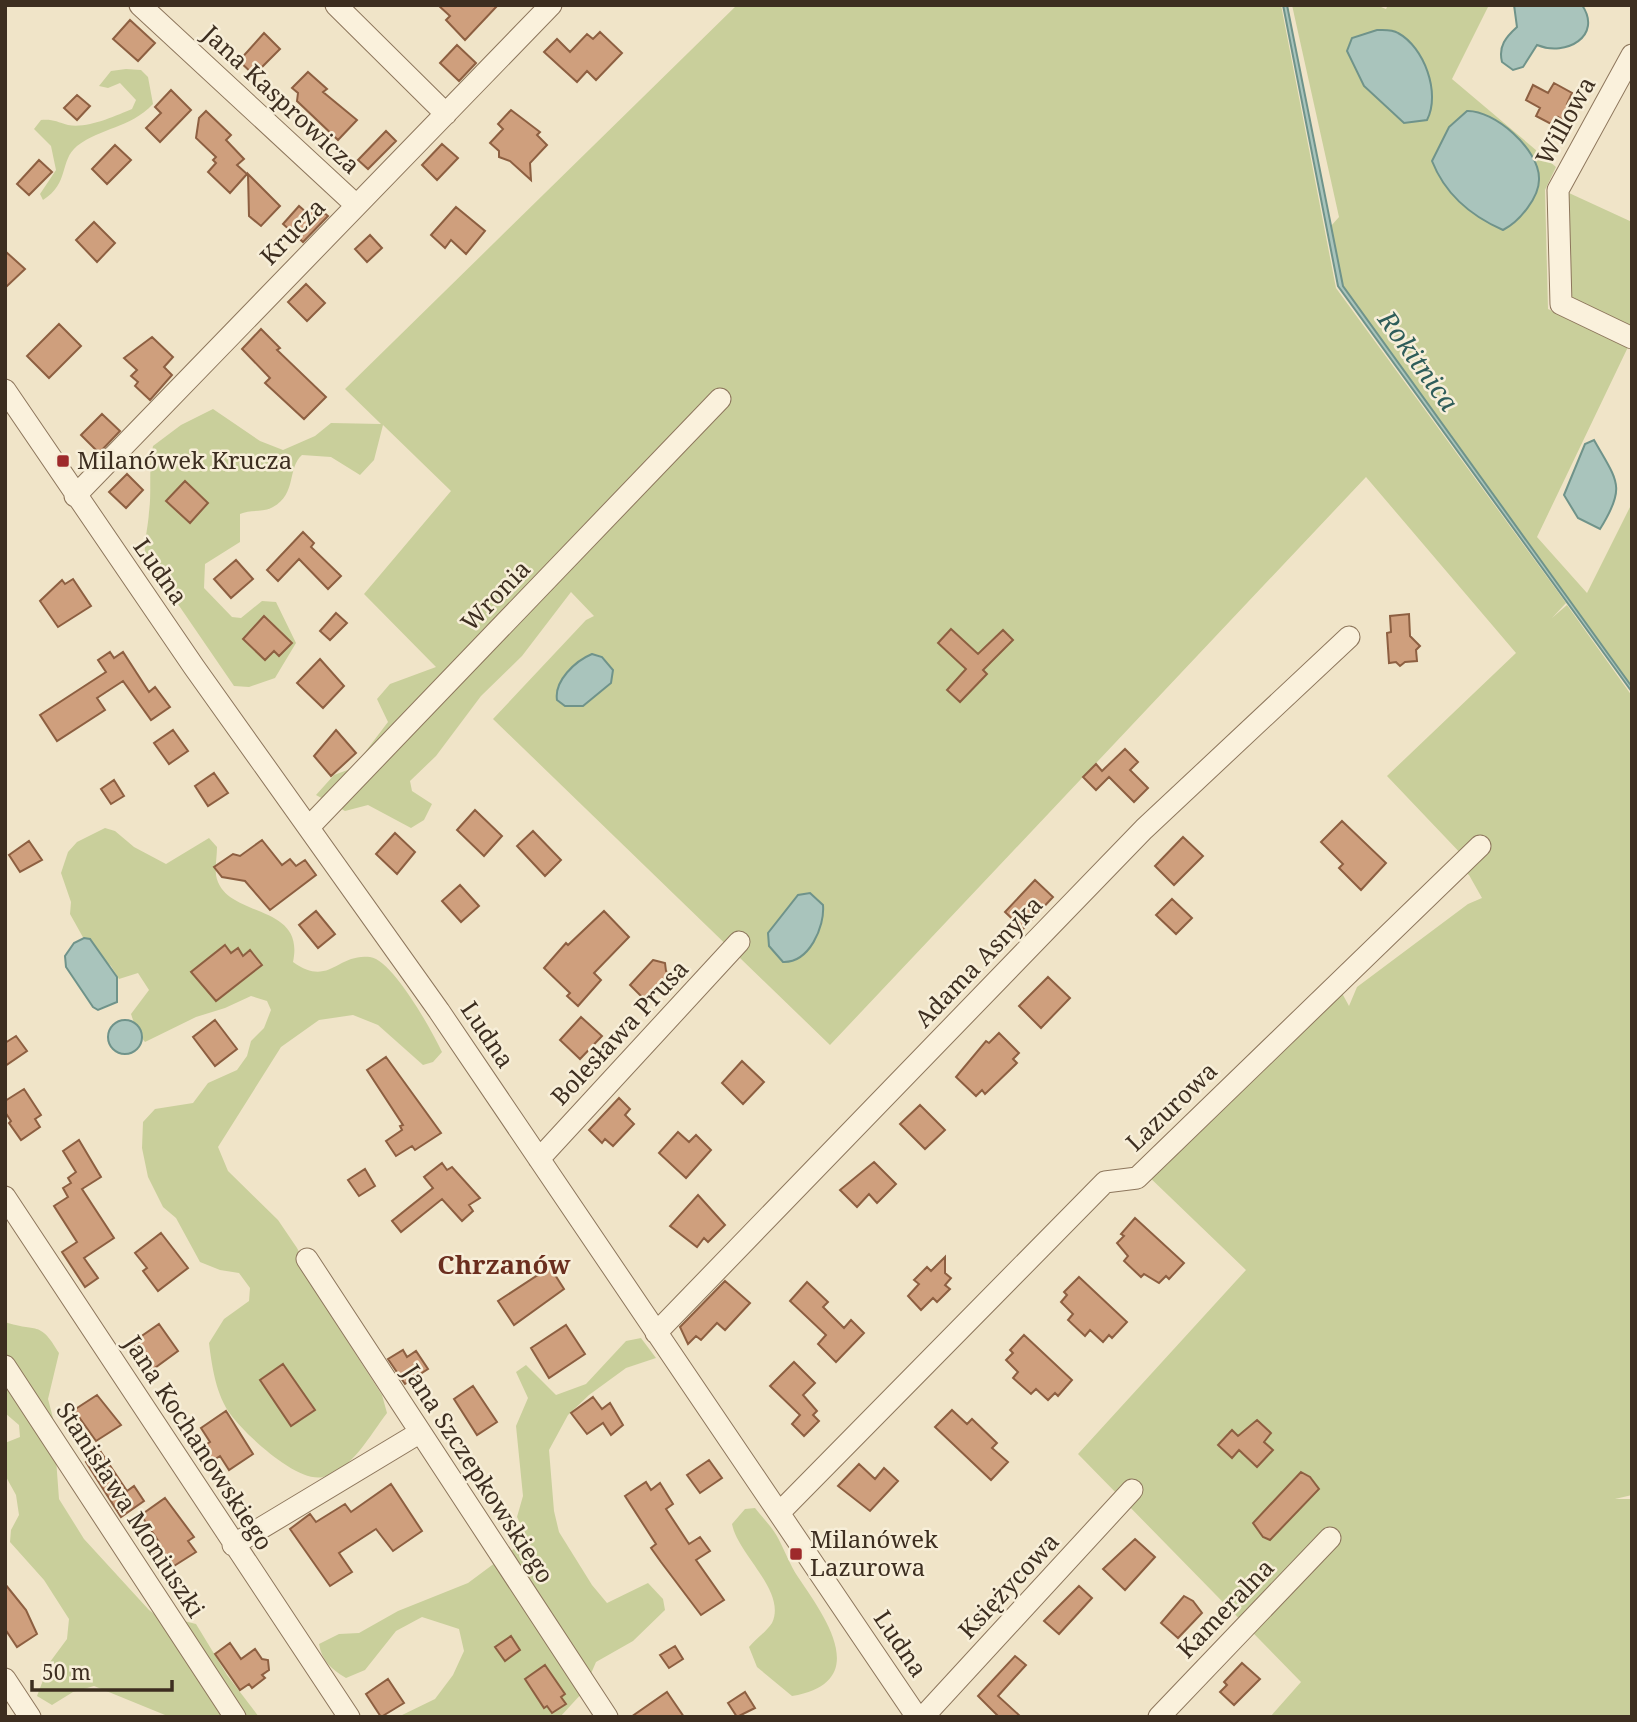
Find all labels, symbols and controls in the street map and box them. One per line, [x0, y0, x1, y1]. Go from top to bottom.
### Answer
street label: Jana Kasprowicza [195, 16, 368, 181]
street label: Willowa [1527, 70, 1602, 170]
street label: Krucza [252, 190, 332, 272]
water label: Rokitnica [1370, 302, 1467, 418]
place label: Milanówek Krucza [77, 443, 292, 476]
marker: Milanówek Krucza [55, 453, 71, 469]
street label: Ludna [127, 531, 196, 611]
street label: Wronia [453, 552, 537, 638]
street label: Adama Asnyka [907, 888, 1049, 1034]
street label: Bolesława Prusa [543, 952, 695, 1112]
street label: Ludna [454, 994, 523, 1074]
street label: Lazurowa [1118, 1054, 1224, 1158]
district label: Chrzanów [437, 1246, 571, 1282]
street label: Jana Kochanowskiego [117, 1327, 281, 1556]
street label: Jana Szczepkowskiego [396, 1357, 562, 1589]
street label: Stanisława Moniuszki [49, 1395, 213, 1623]
place label: Milanówek Lazurowa [810, 1522, 939, 1583]
street label: Księżycowa [950, 1525, 1066, 1645]
marker: Milanówek Lazurowa [788, 1546, 804, 1562]
street label: Kameralna [1169, 1551, 1281, 1665]
street label: Ludna [867, 1603, 936, 1683]
scale bar [32, 1648, 172, 1692]
text: 50 m [42, 1658, 91, 1686]

